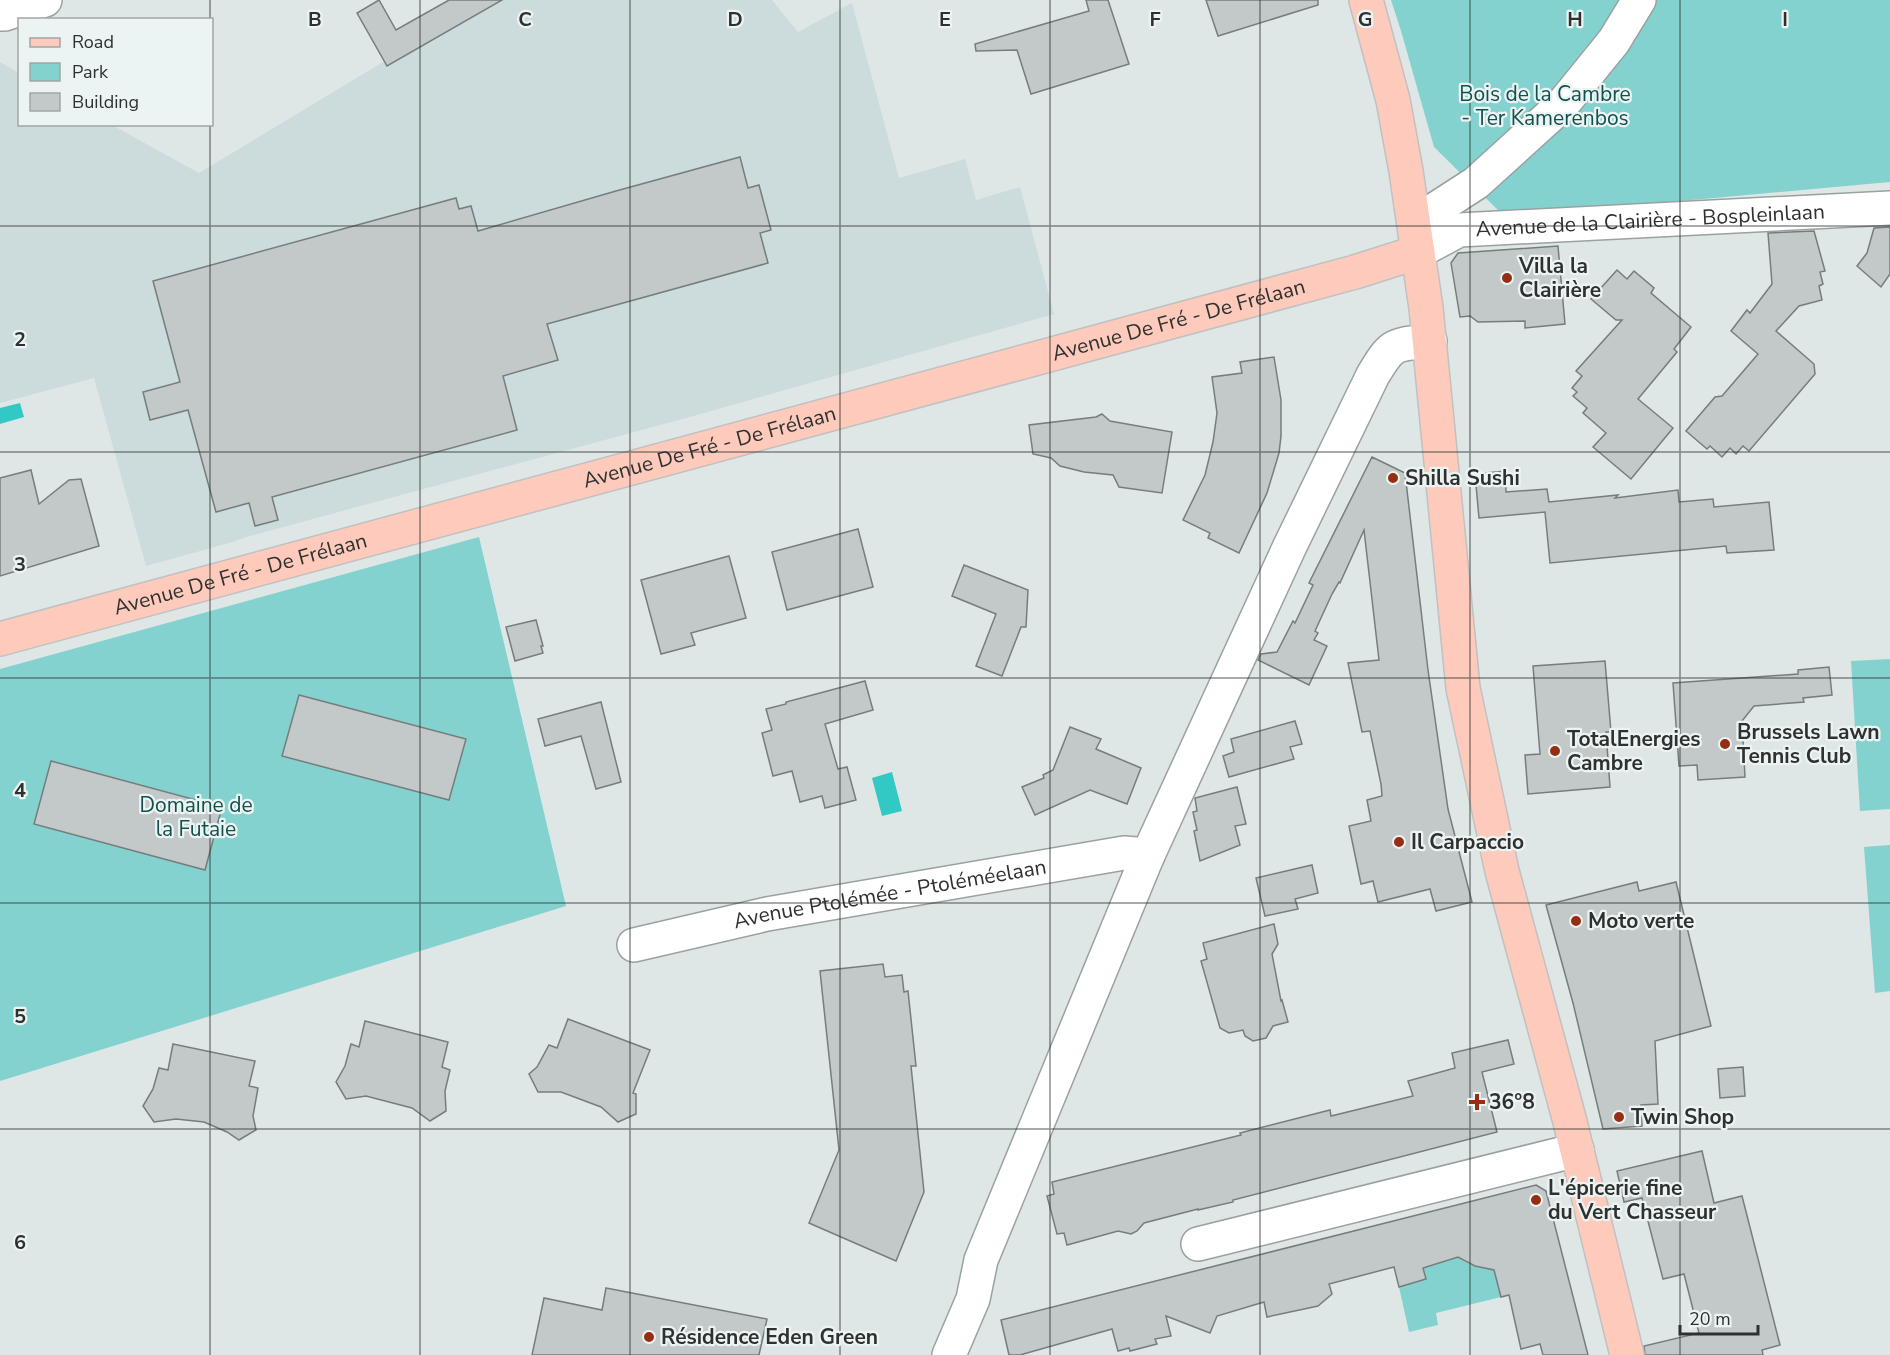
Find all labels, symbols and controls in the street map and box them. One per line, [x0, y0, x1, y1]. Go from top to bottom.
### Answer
text: B [308, 6, 322, 33]
text: C [518, 6, 532, 33]
text: D [727, 6, 743, 33]
text: E [939, 6, 951, 33]
text: F [1149, 6, 1161, 33]
text: G [1358, 6, 1372, 33]
text: H [1567, 6, 1583, 33]
text: I [1782, 6, 1788, 33]
legend [18, 18, 213, 126]
text: Road [72, 30, 114, 54]
text: Park [72, 60, 109, 84]
park label: Bois de la Cambre - Ter Kamerenbos [1459, 80, 1631, 132]
text: Building [72, 90, 139, 114]
street label: Avenue de la Clairière - Bospleinlaan [1475, 197, 1826, 243]
place label: Villa la Clairière [1518, 252, 1601, 304]
marker: Villa la Clairière [1500, 271, 1514, 285]
street label: Avenue De Fré - De Frélaan [1049, 272, 1308, 367]
text: 2 [14, 326, 26, 353]
street label: Avenue De Fré - De Frélaan [580, 399, 839, 495]
place label: Shilla Sushi [1405, 464, 1520, 492]
marker: Shilla Sushi [1386, 471, 1400, 485]
street label: Avenue De Fré - De Frélaan [111, 526, 370, 622]
text: 3 [14, 551, 26, 578]
place label: Brussels Lawn Tennis Club [1737, 718, 1880, 770]
place label: TotalEnergies Cambre [1567, 725, 1701, 777]
marker: Brussels Lawn Tennis Club [1718, 737, 1732, 751]
marker: TotalEnergies Cambre [1548, 744, 1562, 758]
text: 4 [14, 777, 26, 804]
park label: Domaine de la Futaie [139, 791, 253, 843]
place label: Il Carpaccio [1411, 828, 1524, 856]
marker: Il Carpaccio [1392, 835, 1406, 849]
street label: Avenue Ptolémée - Ptoléméelaan [730, 853, 1048, 935]
place label: Moto verte [1588, 907, 1694, 935]
marker: Moto verte [1569, 914, 1583, 928]
text: 5 [14, 1003, 26, 1030]
place label: 36°8 [1489, 1088, 1535, 1116]
marker: 36°8 [1470, 1095, 1484, 1109]
place label: Twin Shop [1631, 1103, 1734, 1131]
marker: Twin Shop [1612, 1110, 1626, 1124]
place label: L'épicerie fine du Vert Chasseur [1548, 1174, 1717, 1226]
marker: L'épicerie fine du Vert Chasseur [1529, 1193, 1543, 1207]
text: 6 [14, 1229, 26, 1256]
scale bar [1680, 1298, 1758, 1336]
text: 20 m [1689, 1307, 1731, 1331]
place label: Résidence Eden Green [661, 1323, 878, 1351]
marker: Résidence Eden Green [642, 1330, 656, 1344]

